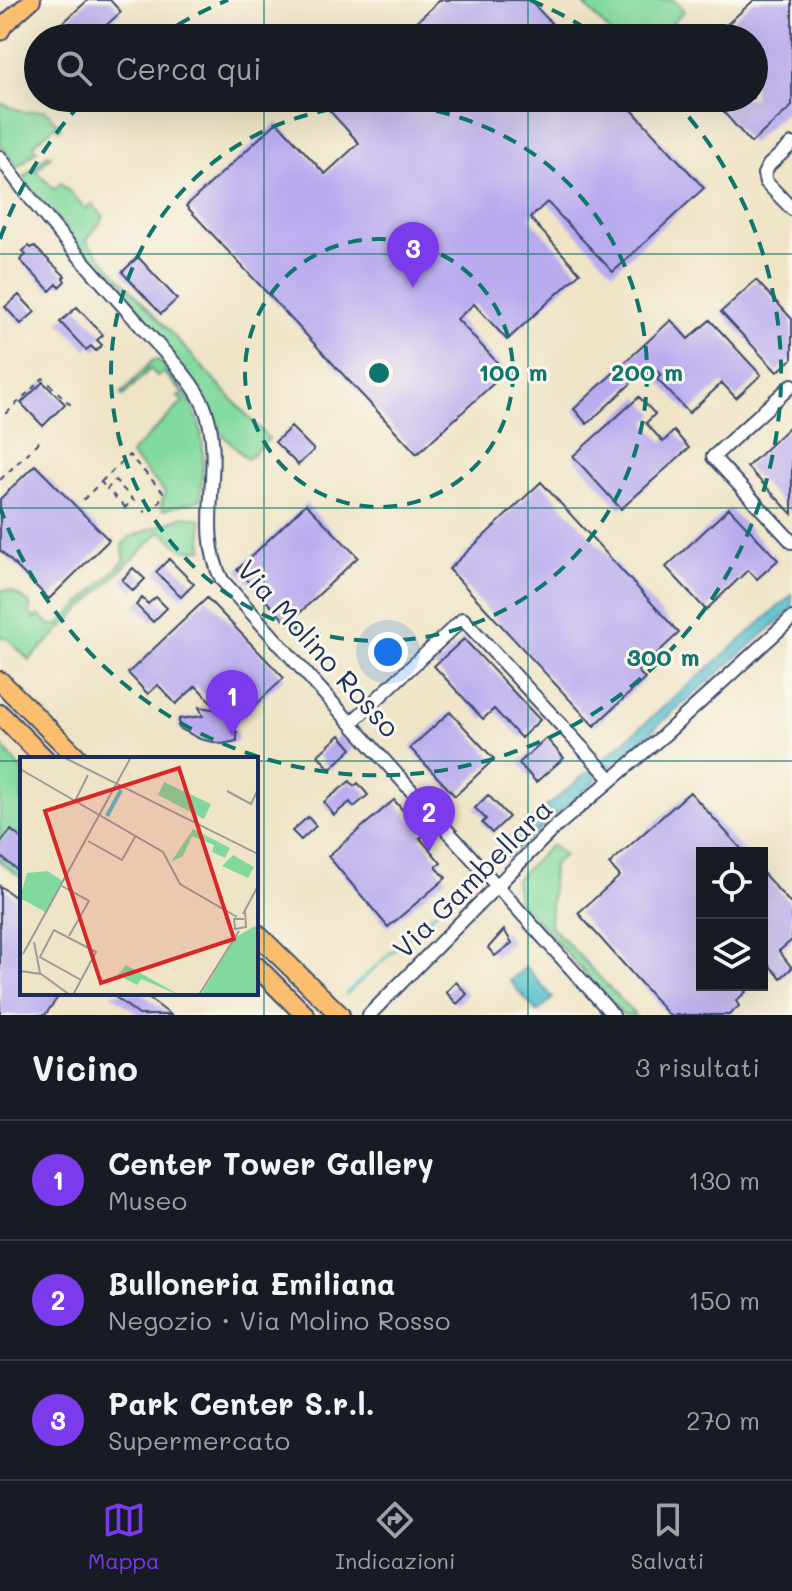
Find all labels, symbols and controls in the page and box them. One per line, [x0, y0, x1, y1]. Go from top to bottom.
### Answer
search box [24, 24, 768, 112]
icon: search [52, 46, 96, 90]
text: Cerca qui [116, 48, 262, 88]
pin: 3 [387, 222, 439, 288]
text: 100 m [478, 356, 548, 387]
text: 200 m [611, 356, 683, 387]
centre of rings [365, 359, 393, 387]
street label: Via Molino Rosso [230, 552, 408, 744]
your location [368, 632, 408, 672]
text: 300 m [627, 641, 699, 672]
pin: 1 [206, 670, 258, 736]
inset map [20, 757, 258, 995]
pin: 2 [403, 786, 455, 852]
street label: Via Gambellara [384, 790, 560, 966]
map controls [696, 847, 768, 991]
button: locate [696, 847, 768, 919]
button: layers [696, 919, 768, 991]
text: Vicino [32, 1045, 138, 1090]
text: 3 risultati [635, 1050, 760, 1084]
text: Center Tower Gallery [108, 1143, 434, 1183]
text: 1 [52, 1163, 64, 1197]
text: 130 m [688, 1163, 760, 1197]
text: Museo [108, 1183, 187, 1217]
text: Bulloneria Emiliana [108, 1263, 395, 1303]
text: 2 [51, 1283, 65, 1317]
text: 150 m [688, 1283, 760, 1317]
text: Negozio · Via Molino Rosso [108, 1303, 450, 1337]
text: Park Center S.r.l. [108, 1383, 375, 1423]
text: 3 [50, 1403, 66, 1437]
text: 270 m [686, 1403, 760, 1437]
text: Supermercato [108, 1423, 290, 1457]
tab: Mappa [88, 1498, 160, 1575]
tab: Indicazioni [335, 1498, 455, 1575]
tab: Salvati [631, 1498, 704, 1575]

